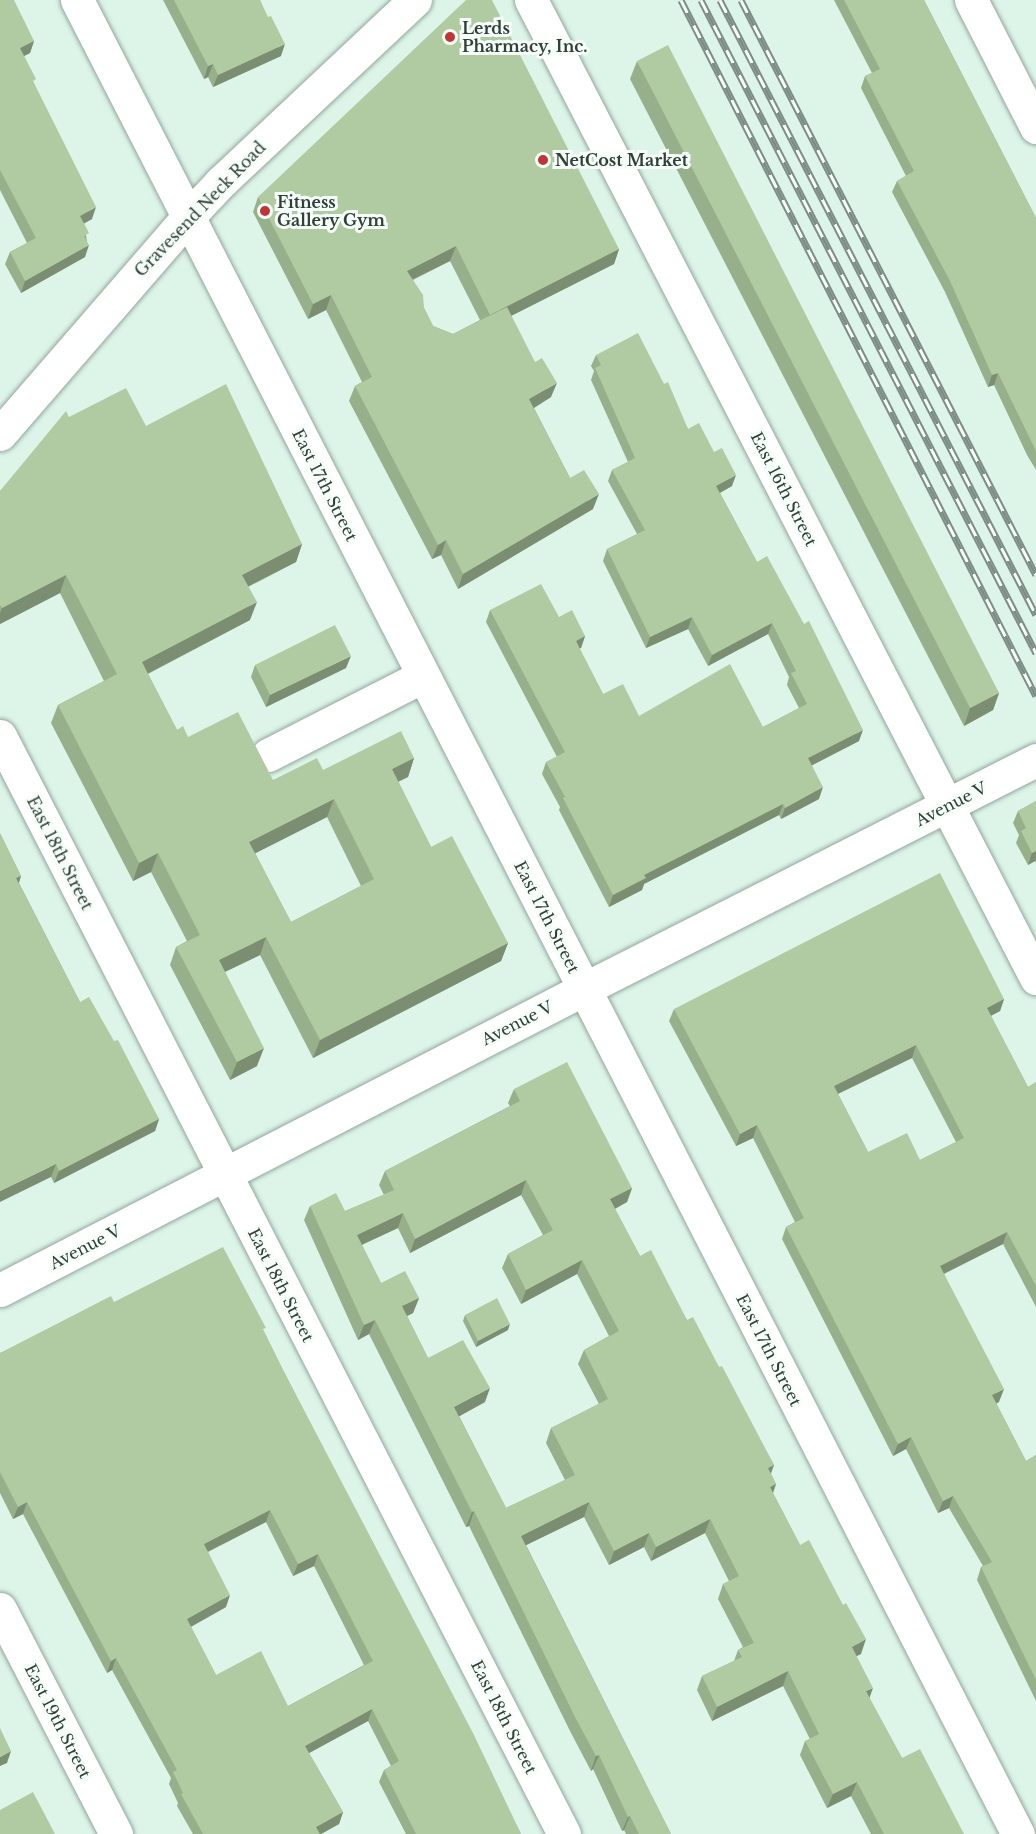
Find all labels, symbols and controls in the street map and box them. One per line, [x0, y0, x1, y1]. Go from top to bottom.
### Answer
place label: Lerds Pharmacy, Inc. [462, 18, 587, 56]
marker: Lerds Pharmacy, Inc. [443, 30, 457, 44]
street label: Gravesend Neck Road [130, 137, 270, 281]
place label: NetCost Market [555, 150, 688, 170]
marker: NetCost Market [536, 153, 550, 167]
place label: Fitness Gallery Gym [277, 192, 385, 230]
marker: Fitness Gallery Gym [258, 204, 272, 218]
street label: East 17th Street [288, 426, 362, 544]
street label: East 16th Street [747, 429, 821, 549]
street label: Avenue V [912, 778, 990, 830]
street label: East 18th Street [23, 793, 97, 913]
street label: East 17th Street [510, 858, 584, 976]
street label: Avenue V [478, 997, 556, 1049]
street label: Avenue V [46, 1221, 124, 1273]
street label: East 18th Street [244, 1225, 318, 1345]
street label: East 17th Street [732, 1291, 806, 1409]
street label: East 18th Street [467, 1657, 541, 1777]
street label: East 19th Street [21, 1661, 95, 1781]

